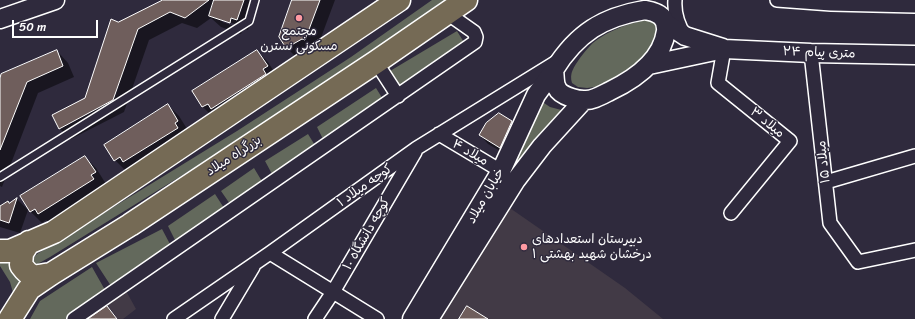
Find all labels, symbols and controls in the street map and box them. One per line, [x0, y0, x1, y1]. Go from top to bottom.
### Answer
scale bar [14, 12, 100, 38]
marker: مجتمع مسکونی نسترن [294, 13, 304, 23]
text: 50 m [19, 16, 46, 38]
place label: مجتمع مسکونی نسترن [260, 24, 338, 55]
street label: ۲۴ متری پیام [782, 44, 856, 62]
street label: میلاد ۳ [747, 104, 787, 142]
street label: بزرگراه میلاد [204, 132, 264, 180]
street label: میلاد ۴ [449, 136, 491, 170]
street label: میلاد ۱۵ [814, 140, 834, 184]
street label: کوچه میلاد ۱ [334, 161, 396, 211]
street label: خیابان میلاد [464, 166, 508, 226]
street label: کوچه دانشگاه ۱۰ [340, 195, 394, 273]
place label: دبیرستان استعدادهای درخشان شهید بهشتی ۱ [532, 232, 652, 263]
marker: دبیرستان استعدادهای درخشان شهید بهشتی ۱ [519, 242, 529, 252]

